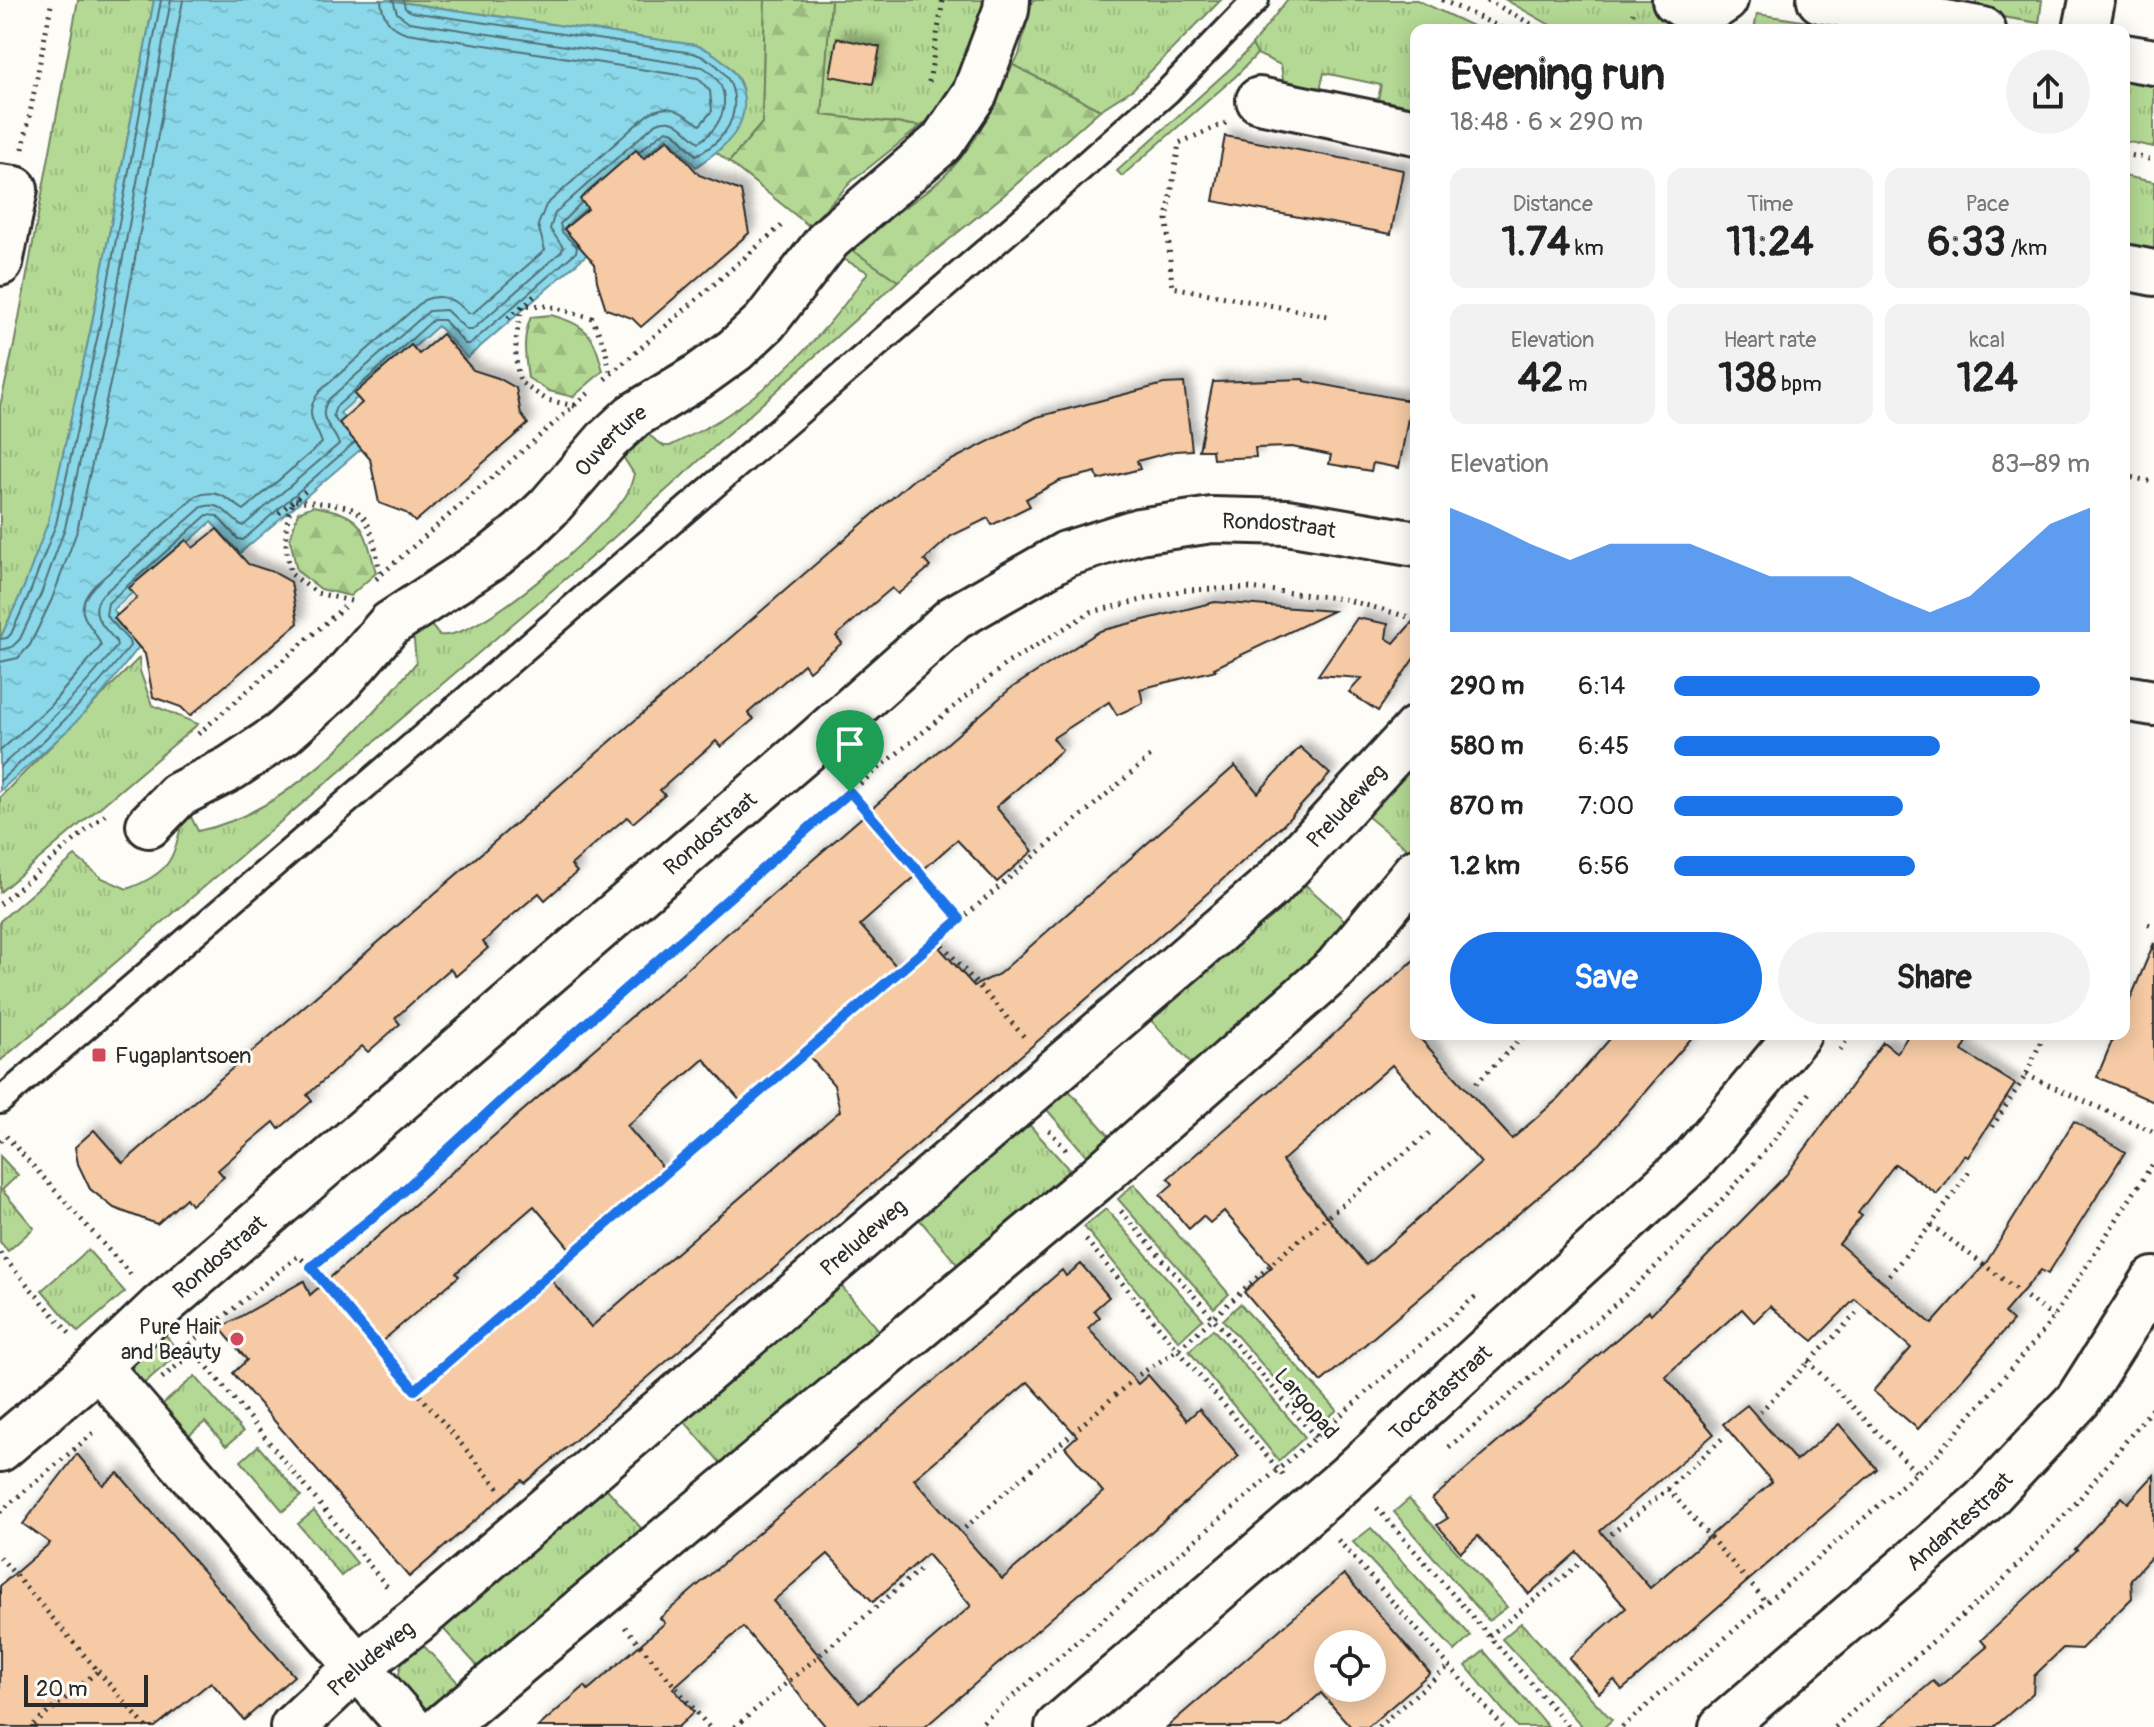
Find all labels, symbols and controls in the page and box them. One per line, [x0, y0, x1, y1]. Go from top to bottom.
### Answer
text: Evening run [1450, 48, 1665, 103]
button: share [2006, 50, 2090, 134]
text: 18:48 · 6 × 290 m [1450, 106, 1643, 138]
text: Distance [1512, 190, 1593, 218]
text: Time [1747, 190, 1793, 218]
text: Pace [1966, 190, 2009, 218]
text: 1.74 [1502, 218, 1570, 267]
text: 11:24 [1726, 218, 1814, 267]
text: 6:33 [1927, 218, 2006, 267]
text: km [1570, 234, 1604, 262]
text: /km [2006, 234, 2047, 262]
text: Elevation [1511, 326, 1595, 354]
text: Heart rate [1724, 326, 1816, 354]
text: kcal [1969, 326, 2005, 354]
text: 42 [1518, 354, 1563, 403]
text: 138 [1718, 354, 1776, 403]
text: 124 [1957, 354, 2018, 403]
text: m [1563, 370, 1588, 398]
text: bpm [1776, 370, 1822, 398]
street label: Ouverture [569, 398, 652, 483]
text: Elevation [1450, 448, 1549, 480]
text: 83–89 m [1992, 448, 2090, 480]
street label: Rondostraat [1222, 507, 1338, 545]
text: 290 m [1450, 670, 1524, 702]
text: 6:14 [1578, 670, 1625, 702]
pin [816, 710, 884, 792]
icon: arrive [828, 722, 872, 766]
text: 580 m [1450, 730, 1524, 762]
text: 6:45 [1578, 730, 1629, 762]
street label: Preludeweg [1301, 758, 1392, 854]
street label: Rondostraat [658, 786, 763, 882]
text: 870 m [1450, 790, 1523, 822]
text: 7:00 [1578, 790, 1634, 822]
text: 1.2 km [1450, 850, 1520, 882]
text: 6:56 [1578, 850, 1629, 882]
button: Save [1450, 932, 1762, 1024]
button: Share [1778, 932, 2090, 1024]
place label: Fugaplantsoen [115, 1042, 251, 1070]
marker: Fugaplantsoen [90, 1046, 108, 1064]
street label: Preludeweg [815, 1193, 912, 1282]
street label: Rondostraat [167, 1209, 272, 1305]
place label: Pure Hair and Beauty [121, 1313, 221, 1366]
marker: Pure Hair and Beauty [228, 1330, 246, 1348]
street label: Toccatastraat [1384, 1339, 1498, 1447]
street label: Largopad [1268, 1362, 1345, 1445]
street label: Andantestraat [1900, 1466, 2019, 1577]
street label: Preludeweg [322, 1614, 420, 1703]
map controls [1314, 1630, 1386, 1702]
button: locate [1314, 1630, 1386, 1702]
scale bar [24, 1671, 148, 1707]
text: 20 m [36, 1675, 88, 1703]

